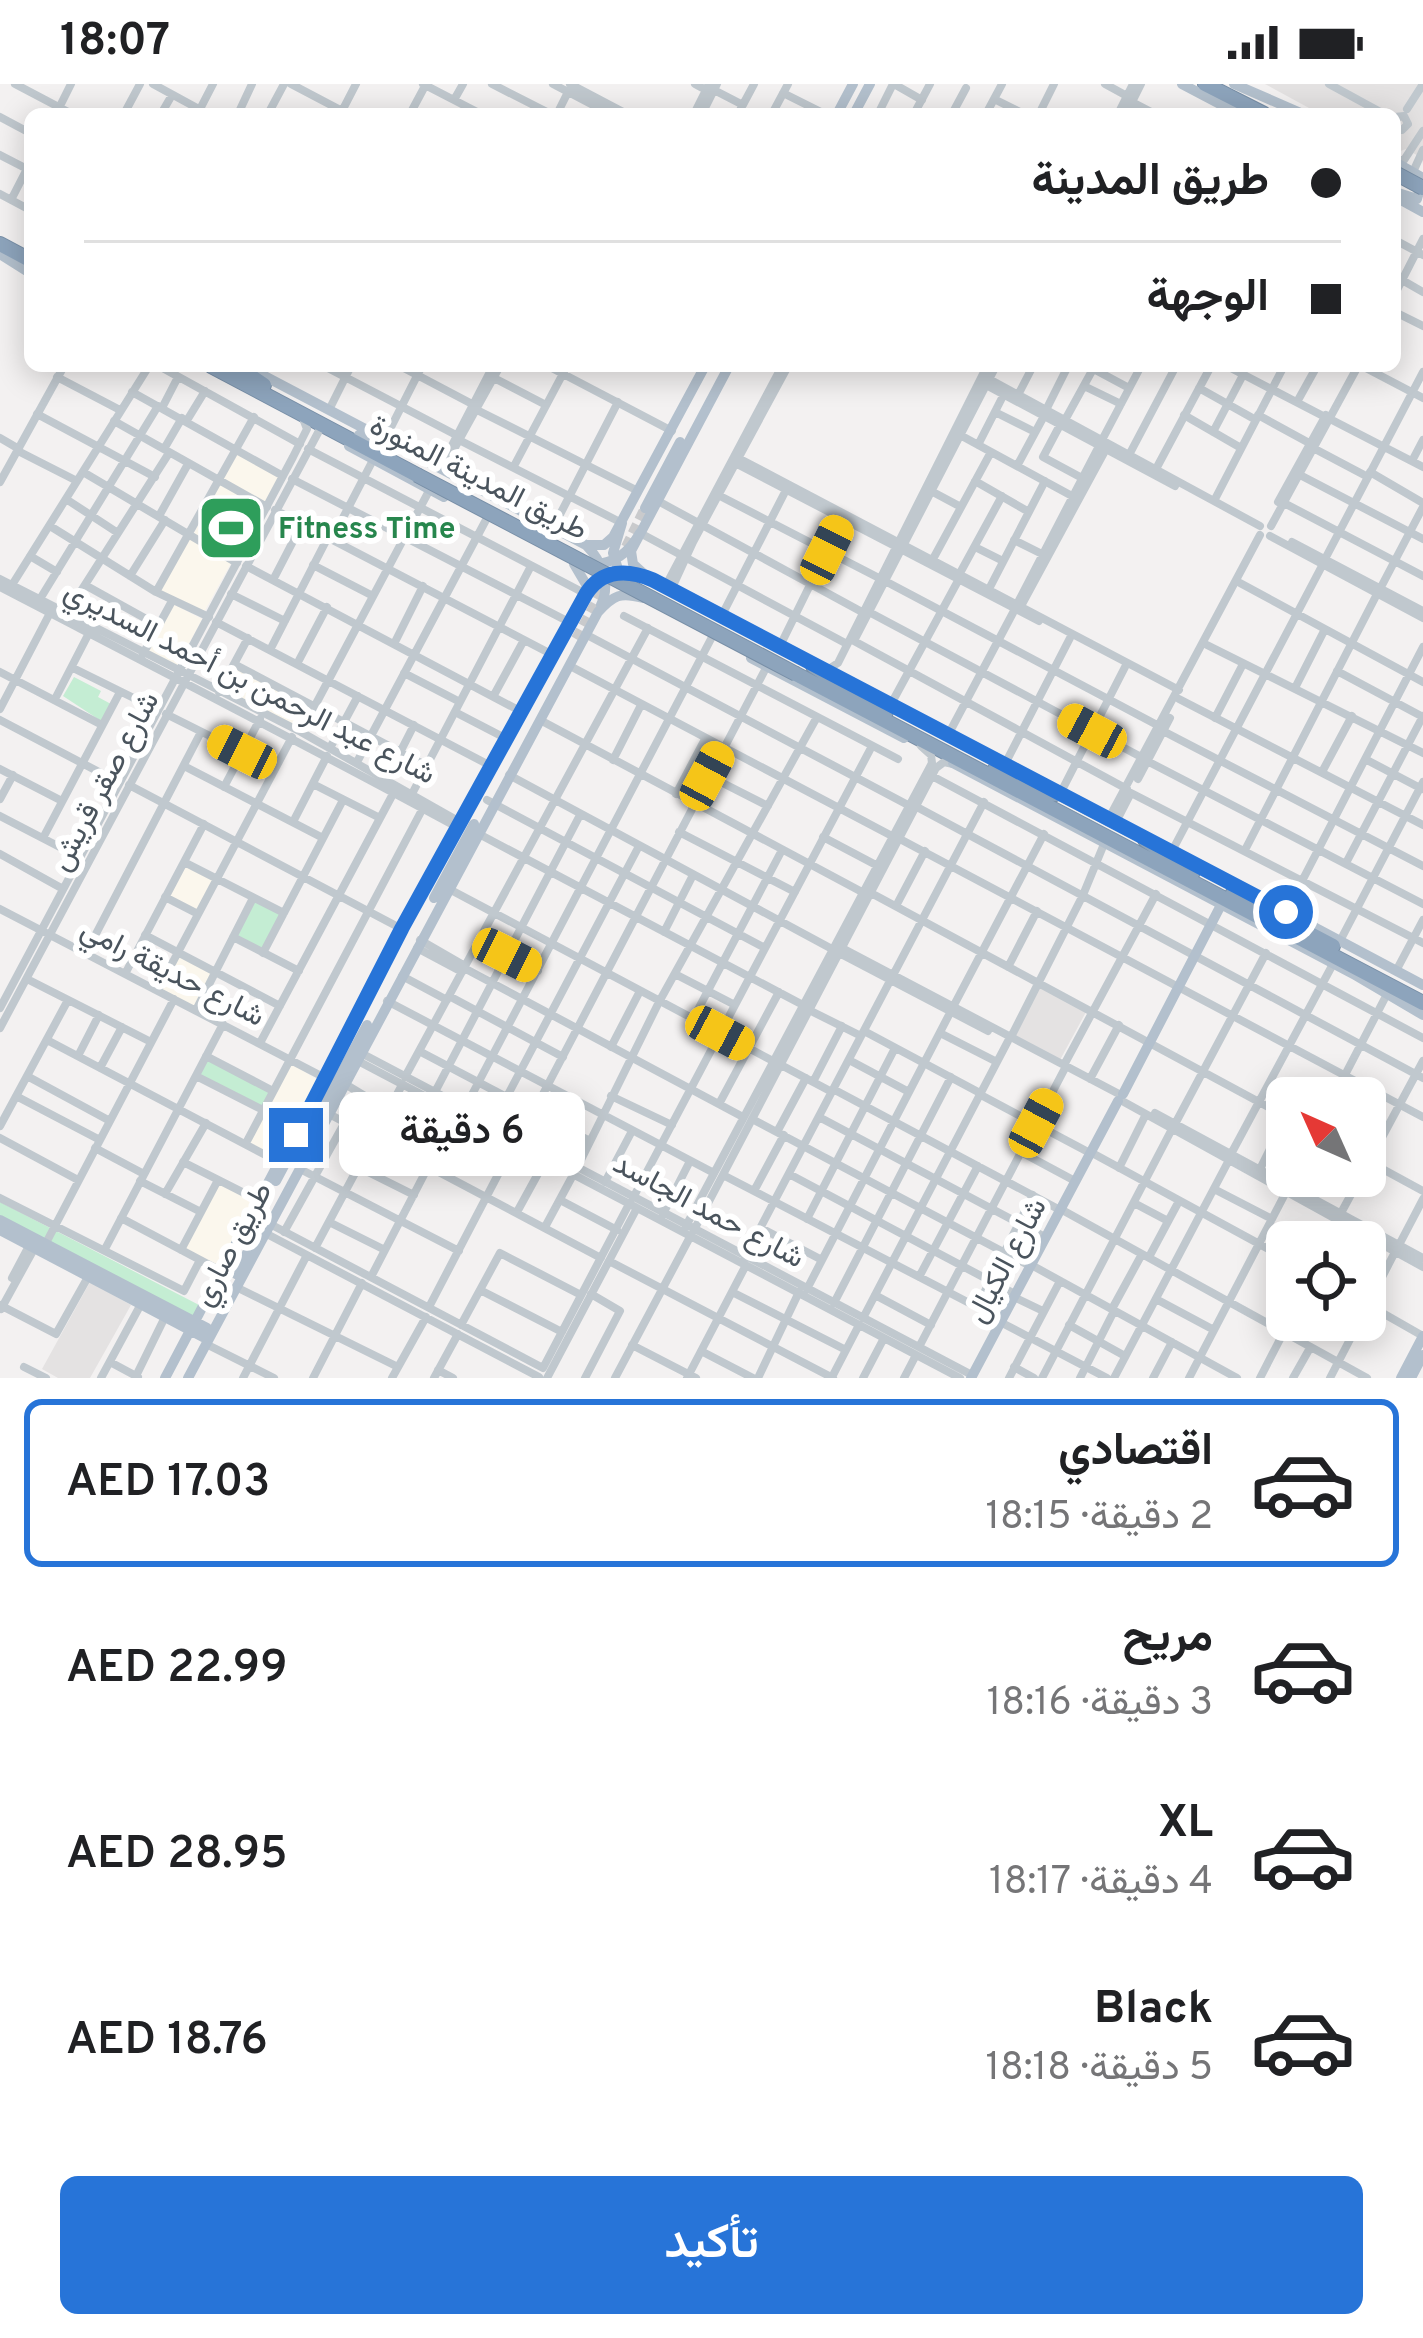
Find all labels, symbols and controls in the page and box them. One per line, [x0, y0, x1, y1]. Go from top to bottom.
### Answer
text: 18:07 [60, 14, 170, 71]
text: طريق المدينة [1032, 154, 1269, 211]
text: الوجهة [1147, 270, 1269, 327]
street label: طريق المدينة المنورة [363, 408, 593, 550]
sports icon: Fitness Time [196, 493, 266, 563]
car [795, 510, 859, 590]
place label: Fitness Time [278, 512, 455, 549]
street label: شارع عبد الرحمن بن أحمد السديري [56, 573, 441, 797]
street label: شارع صقر قريش [43, 686, 169, 878]
car [1052, 698, 1132, 764]
car [202, 720, 282, 784]
car [674, 736, 740, 816]
route start [1259, 885, 1313, 939]
street label: شارع حديقة رامي [72, 912, 270, 1039]
car [467, 923, 547, 987]
car [680, 1000, 760, 1066]
north arrow [1266, 1077, 1386, 1197]
map controls [1266, 1077, 1386, 1341]
car [1003, 1083, 1069, 1163]
callout: 6 دقيقة [338, 1093, 584, 1177]
route end [269, 1108, 323, 1162]
text: 6 دقيقة [400, 1109, 524, 1158]
street label: شارع حمد الجاسد [606, 1146, 810, 1278]
street label: طريق صاري [186, 1177, 285, 1315]
street label: شارع الكيال [960, 1192, 1057, 1330]
button: locate [1266, 1221, 1386, 1341]
text: اقتصادي [1058, 1424, 1213, 1481]
icon: car [1249, 1429, 1357, 1537]
text: AED 17.03 [66, 1455, 270, 1512]
text: 2 دقيقة · 18:15 [985, 1494, 1213, 1543]
text: مريح [1122, 1610, 1213, 1667]
icon: car [1249, 1615, 1357, 1723]
text: AED 22.99 [66, 1641, 288, 1698]
text: 3 دقيقة · 18:16 [987, 1680, 1213, 1729]
text: XL [1158, 1796, 1213, 1853]
icon: car [1249, 1801, 1357, 1909]
text: AED 28.95 [66, 1827, 288, 1884]
text: 4 دقيقة · 18:17 [989, 1859, 1213, 1908]
text: Black [1094, 1982, 1213, 2039]
icon: car [1249, 1987, 1357, 2095]
text: AED 18.76 [66, 2013, 268, 2070]
text: 5 دقيقة · 18:18 [985, 2045, 1213, 2094]
button: تأكيد [60, 2176, 1363, 2314]

